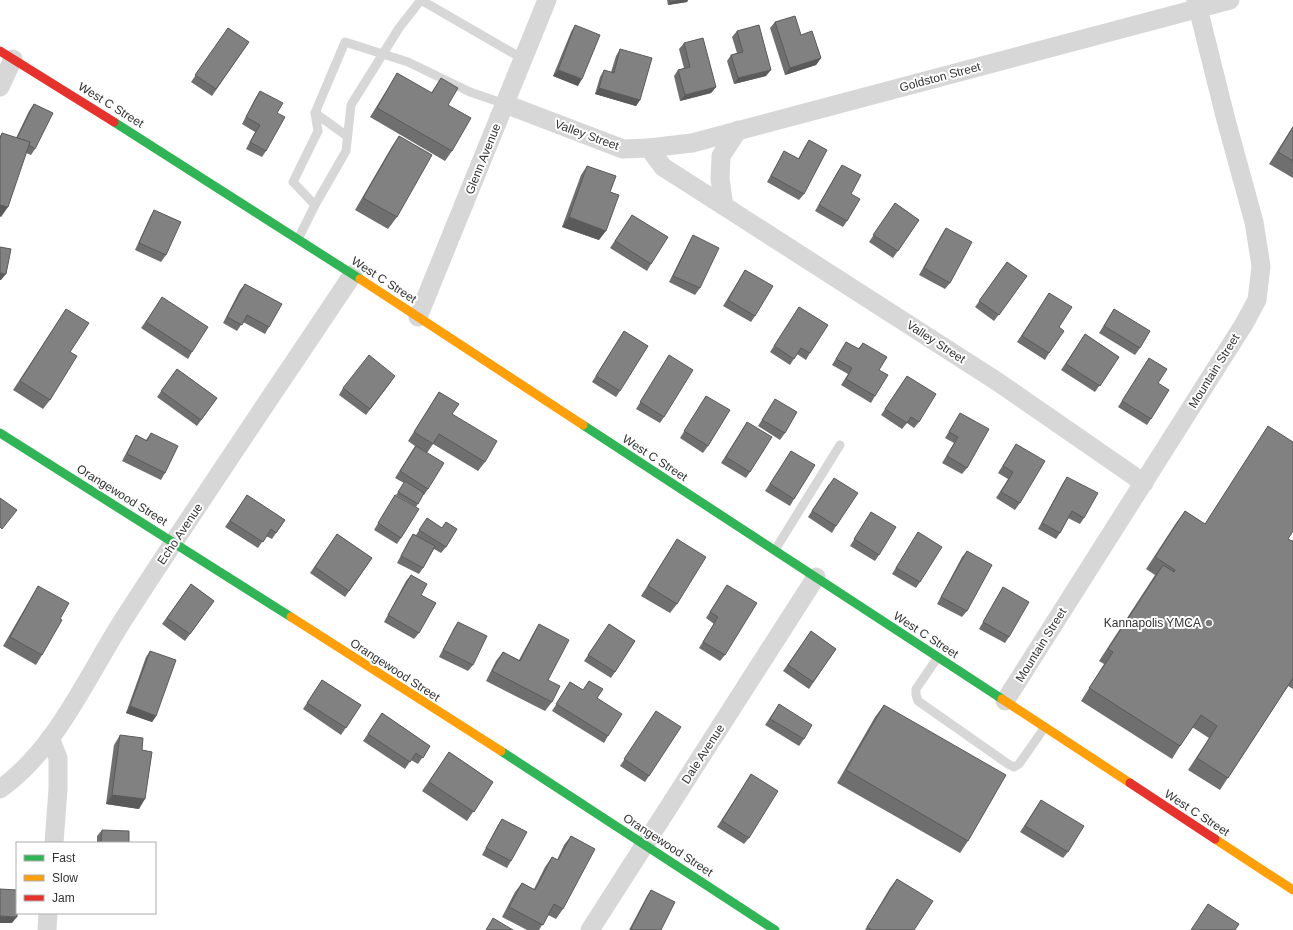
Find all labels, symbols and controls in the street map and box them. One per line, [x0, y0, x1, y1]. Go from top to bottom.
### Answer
street label: Goldston Street [898, 59, 983, 95]
street label: West C Street [76, 79, 147, 131]
street label: Valley Street [553, 117, 622, 153]
street label: Glenn Avenue [462, 121, 504, 196]
street label: West C Street [349, 254, 420, 307]
street label: Valley Street [904, 318, 969, 367]
street label: Mountain Street [1186, 331, 1243, 411]
street label: West C Street [620, 432, 691, 485]
street label: Orangewood Street [74, 461, 170, 529]
street label: Echo Avenue [154, 501, 206, 567]
street label: Mountain Street [1013, 605, 1070, 685]
street label: West C Street [891, 609, 962, 662]
place label: Kannapolis YMCA [1104, 616, 1201, 630]
marker: Kannapolis YMCA [1204, 618, 1214, 628]
street label: Orangewood Street [348, 636, 443, 705]
street label: Dale Avenue [679, 721, 728, 786]
street label: West C Street [1162, 787, 1233, 840]
street label: Orangewood Street [621, 811, 716, 880]
legend [16, 842, 156, 914]
text: Fast [52, 851, 76, 865]
text: Slow [52, 871, 78, 885]
text: Jam [52, 891, 75, 905]

